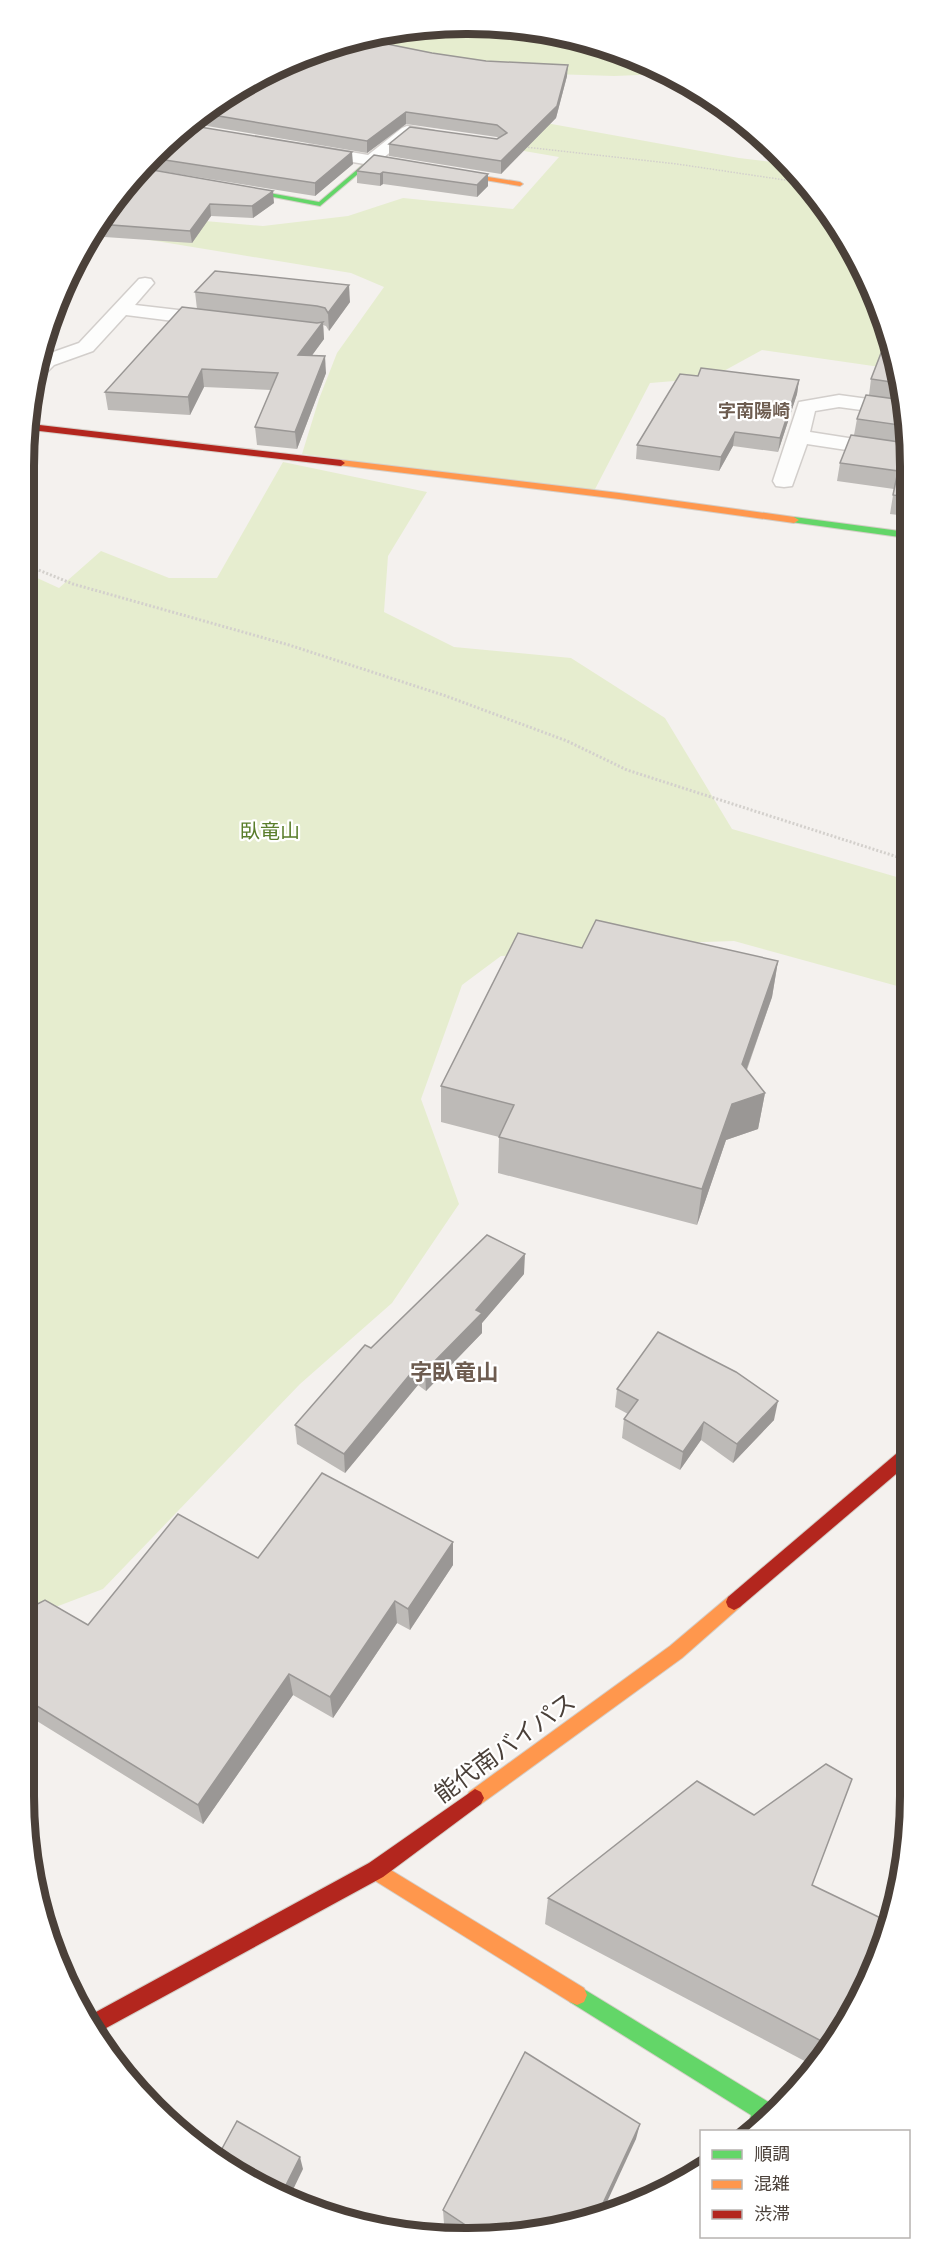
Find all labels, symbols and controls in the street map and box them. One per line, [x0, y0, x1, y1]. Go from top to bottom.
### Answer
district label: 字南陽崎 [718, 400, 790, 422]
park label: 臥竜山 [240, 819, 300, 843]
district label: 字臥竜山 [410, 1359, 498, 1386]
street label: 能代南バイパス [428, 1687, 581, 1809]
legend [700, 2130, 910, 2238]
text: 順調 [754, 2143, 790, 2165]
text: 混雑 [754, 2173, 790, 2195]
text: 渋滞 [754, 2203, 790, 2225]

